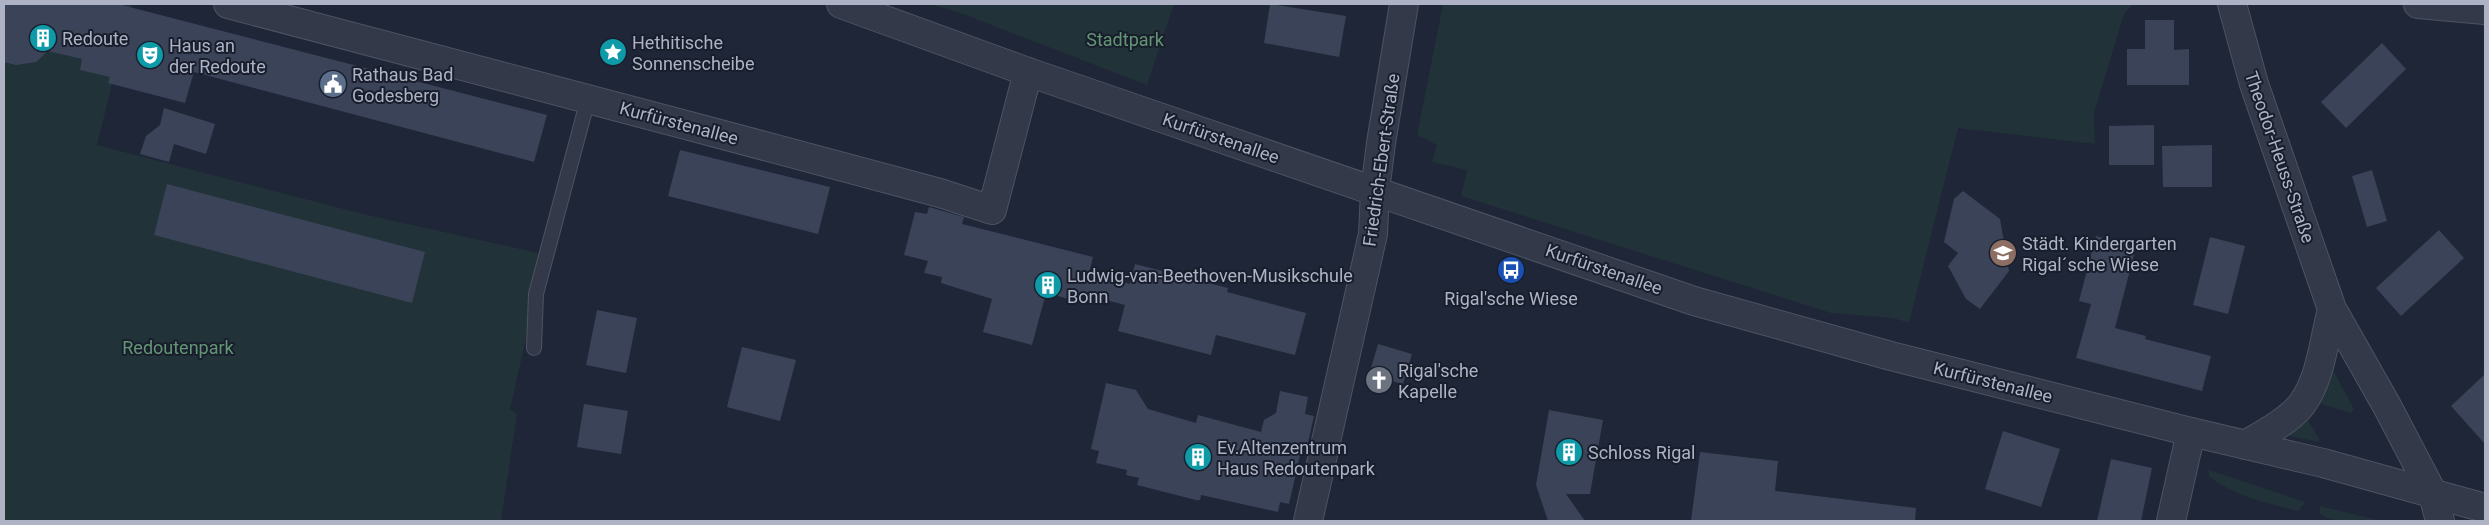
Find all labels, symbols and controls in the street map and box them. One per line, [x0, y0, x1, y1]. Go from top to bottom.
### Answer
building icon: Redoute [28, 23, 58, 53]
place label: Redoute [62, 28, 128, 49]
park label: Stadtpark [1086, 29, 1165, 50]
place label: Hethitische Sonnenscheibe [632, 32, 755, 74]
place label: Haus an der Redoute [169, 35, 266, 77]
place icon: Hethitische Sonnenscheibe [598, 37, 628, 67]
theatre icon: Haus an der Redoute [135, 40, 165, 70]
place label: Rathaus Bad Godesberg [352, 64, 453, 106]
street label: Theodor-Heuss-Straße [2241, 68, 2319, 246]
public building icon: Rathaus Bad Godesberg [318, 69, 348, 99]
street label: Friedrich-Ebert-Straße [1358, 72, 1404, 248]
street label: Kurfürstenallee [617, 97, 741, 149]
street label: Kurfürstenallee [1160, 108, 1282, 168]
place label: Städt. Kindergarten Rigal´sche Wiese [2022, 233, 2177, 275]
school or university icon: Städt. Kindergarten Rigal´sche Wiese [1988, 238, 2018, 268]
street label: Kurfürstenallee [1543, 239, 1665, 299]
bus stop icon: Rigal'sche Wiese [1496, 255, 1526, 285]
place label: Ludwig-van-Beethoven-Musikschule Bonn [1067, 265, 1353, 307]
building icon: Ludwig-van-Beethoven-Musikschule Bonn [1033, 270, 1063, 300]
place label: Rigal'sche Wiese [1444, 288, 1578, 309]
park label: Redoutenpark [122, 337, 235, 358]
street label: Kurfürstenallee [1931, 357, 2055, 407]
place label: Rigal'sche Kapelle [1398, 360, 1478, 402]
church icon: Rigal'sche Kapelle [1364, 365, 1394, 395]
place label: Ev.Altenzentrum Haus Redoutenpark [1217, 437, 1376, 479]
building icon: Schloss Rigal [1554, 437, 1584, 467]
building icon: Ev.Altenzentrum Haus Redoutenpark [1183, 442, 1213, 472]
place label: Schloss Rigal [1588, 442, 1695, 463]

